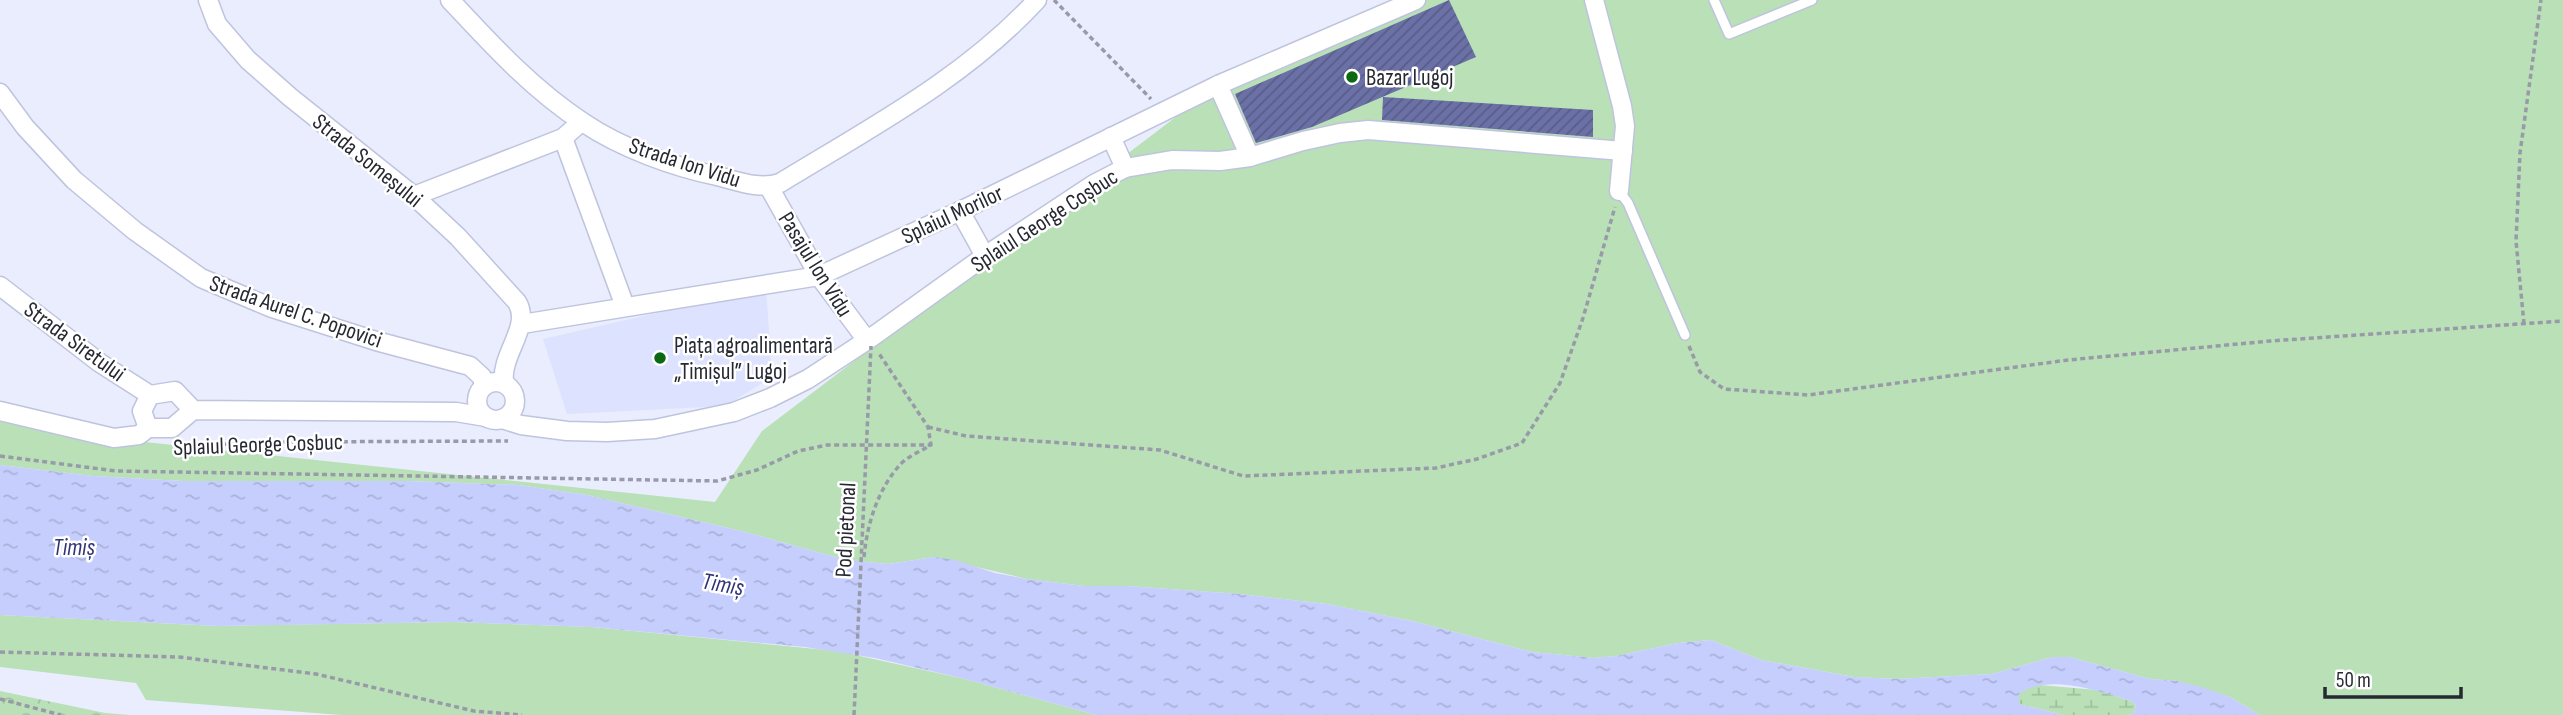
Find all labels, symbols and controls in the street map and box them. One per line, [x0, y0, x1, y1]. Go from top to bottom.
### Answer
place label: Bazar Lugoj [1366, 64, 1453, 92]
marker: Bazar Lugoj [1344, 69, 1360, 85]
street label: Strada Someșului [307, 108, 428, 214]
street label: Strada Ion Vidu [625, 132, 744, 194]
street label: Splaiul George Coșbuc [966, 163, 1123, 279]
street label: Splaiul Morilor [897, 179, 1008, 251]
street label: Pasajul Ion Vidu [772, 207, 858, 322]
street label: Strada Aurel C. Popovici [206, 269, 386, 355]
street label: Strada Siretului [18, 296, 131, 388]
place label: Piața agroalimentară „Timișul” Lugoj [674, 332, 833, 386]
marker: Piața agroalimentară „Timișul” Lugoj [652, 350, 668, 366]
street label: Splaiul George Coșbuc [173, 428, 343, 462]
street label: Pod pietonal [830, 482, 862, 578]
water label: Timiș [53, 533, 95, 562]
water label: Timiș [700, 567, 747, 603]
scale bar [2325, 656, 2462, 700]
text: 50 m [2336, 668, 2371, 693]

